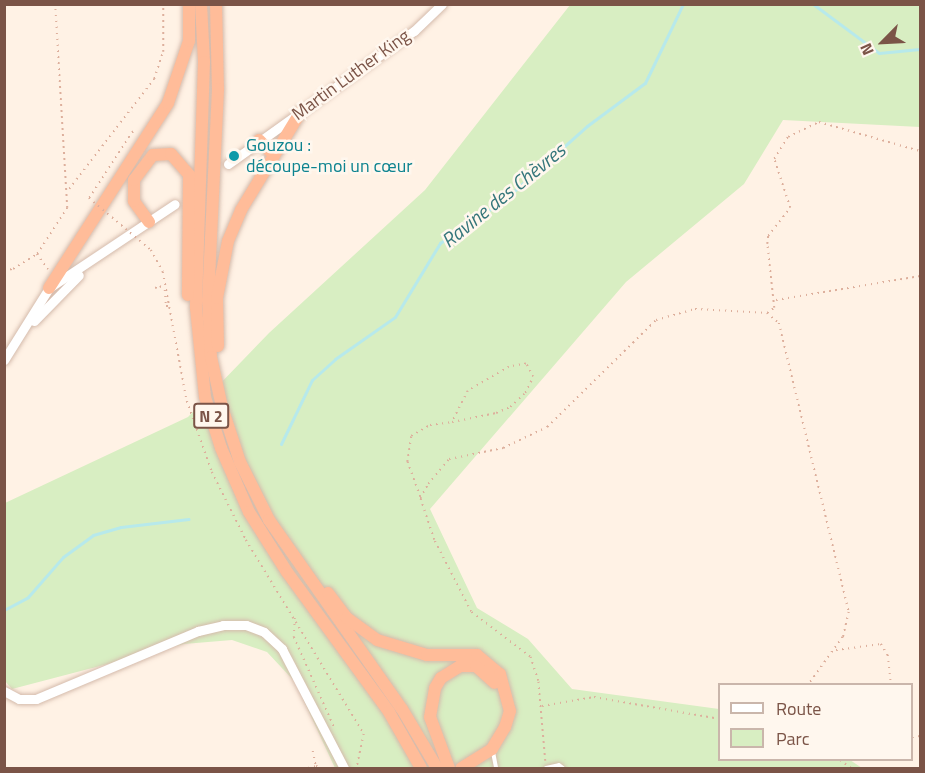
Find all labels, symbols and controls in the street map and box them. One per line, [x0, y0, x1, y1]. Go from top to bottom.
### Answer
north arrow [853, 12, 913, 72]
street label: Martin Luther King [288, 25, 414, 125]
text: N [853, 39, 880, 59]
place label: Gouzou : découpe-moi un cœur [246, 135, 412, 178]
water label: Ravine des Chèvres [436, 138, 570, 252]
marker: Gouzou : découpe-moi un cœur [227, 149, 241, 163]
road number: N 2 [193, 403, 229, 429]
legend [718, 683, 913, 761]
text: Route [776, 695, 821, 722]
text: Parc [776, 725, 810, 752]

